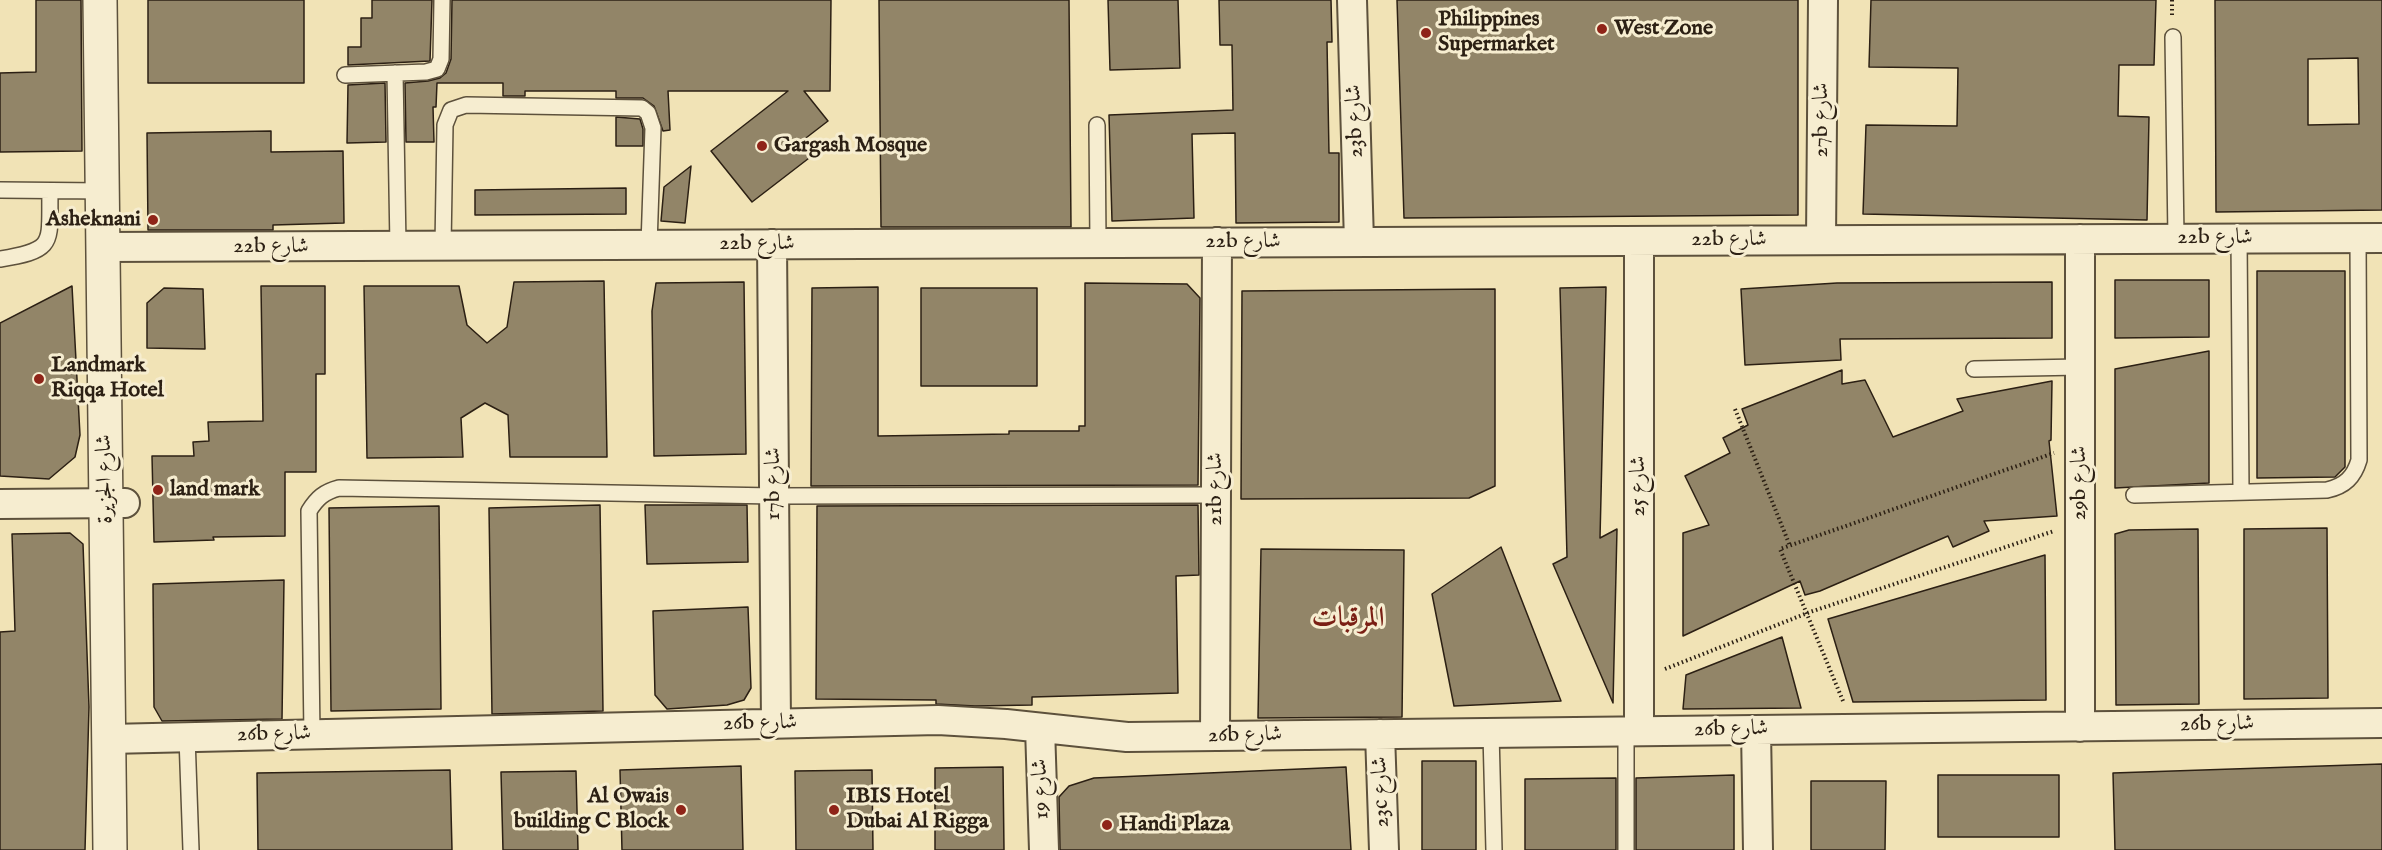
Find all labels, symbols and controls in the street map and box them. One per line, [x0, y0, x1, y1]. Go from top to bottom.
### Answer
place label: Philippines Supermarket [1438, 7, 1555, 58]
place label: West Zone [1614, 16, 1713, 42]
marker: West Zone [1595, 22, 1609, 36]
marker: Philippines Supermarket [1419, 26, 1433, 40]
street label: 27b شارع [1809, 82, 1835, 158]
street label: 23b شارع [1342, 84, 1370, 158]
place label: Gargash Mosque [774, 133, 927, 159]
marker: Gargash Mosque [755, 139, 769, 153]
place label: Asheknani [46, 207, 141, 233]
marker: Asheknani [146, 213, 160, 227]
street label: 22b شارع [2177, 225, 2253, 251]
street label: 22b شارع [1691, 227, 1767, 253]
street label: 22b شارع [1205, 229, 1281, 255]
street label: 22b شارع [719, 231, 795, 257]
street label: 22b شارع [233, 234, 309, 260]
place label: Landmark Riqqa Hotel [51, 353, 164, 404]
marker: Landmark Riqqa Hotel [32, 372, 46, 386]
street label: شارع الجزيرة [92, 434, 120, 524]
street label: 29b شارع [2067, 446, 2093, 520]
street label: 17b شارع [761, 447, 787, 521]
street label: 21b شارع [1203, 452, 1229, 526]
street label: شارع 25 [1626, 455, 1652, 517]
place label: land mark [170, 477, 260, 503]
marker: land mark [151, 483, 165, 497]
district label: المرقبات [1311, 603, 1385, 637]
street label: 26b شارع [723, 710, 797, 738]
street label: 26b شارع [2180, 711, 2254, 739]
street label: 26b شارع [1694, 716, 1768, 744]
street label: 26b شارع [237, 721, 311, 749]
street label: 26b شارع [1208, 722, 1282, 750]
street label: 23c شارع [1368, 756, 1396, 828]
street label: شارع 19 [1028, 758, 1056, 820]
place label: Al Owais building C Block [514, 784, 669, 836]
place label: IBIS Hotel Dubai Al Rigga [846, 784, 989, 836]
marker: Al Owais building C Block [674, 803, 688, 817]
marker: IBIS Hotel Dubai Al Rigga [827, 803, 841, 817]
place label: Handi Plaza [1119, 812, 1229, 838]
marker: Handi Plaza [1100, 818, 1114, 832]

